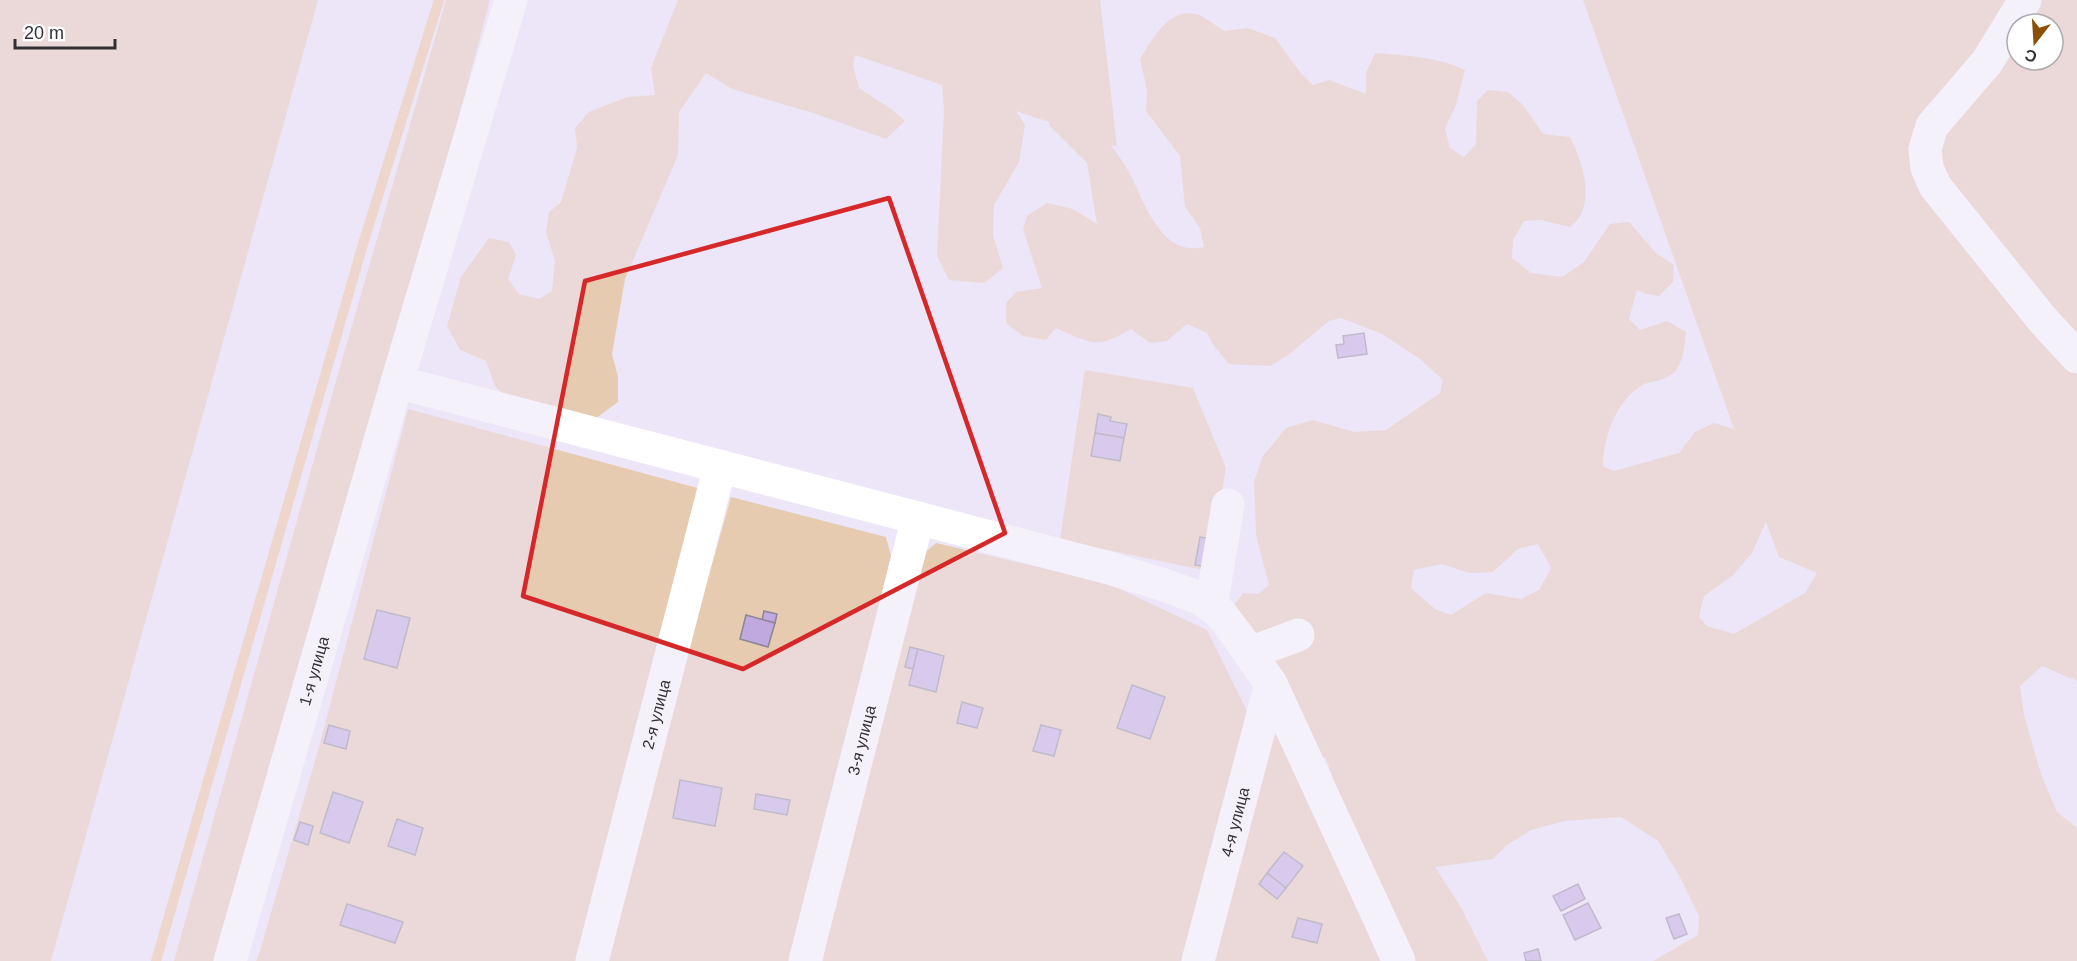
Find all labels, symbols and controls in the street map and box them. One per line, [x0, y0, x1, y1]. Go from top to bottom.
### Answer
scale bar [15, 12, 116, 50]
north arrow [2005, 12, 2065, 72]
text: 20 m [24, 23, 64, 43]
text: С [2022, 46, 2039, 66]
street label: 1-я улица [296, 634, 332, 707]
street label: 2-я улица [639, 677, 673, 751]
street label: 3-я улица [844, 703, 878, 777]
street label: 4-я улица [1217, 785, 1252, 858]

